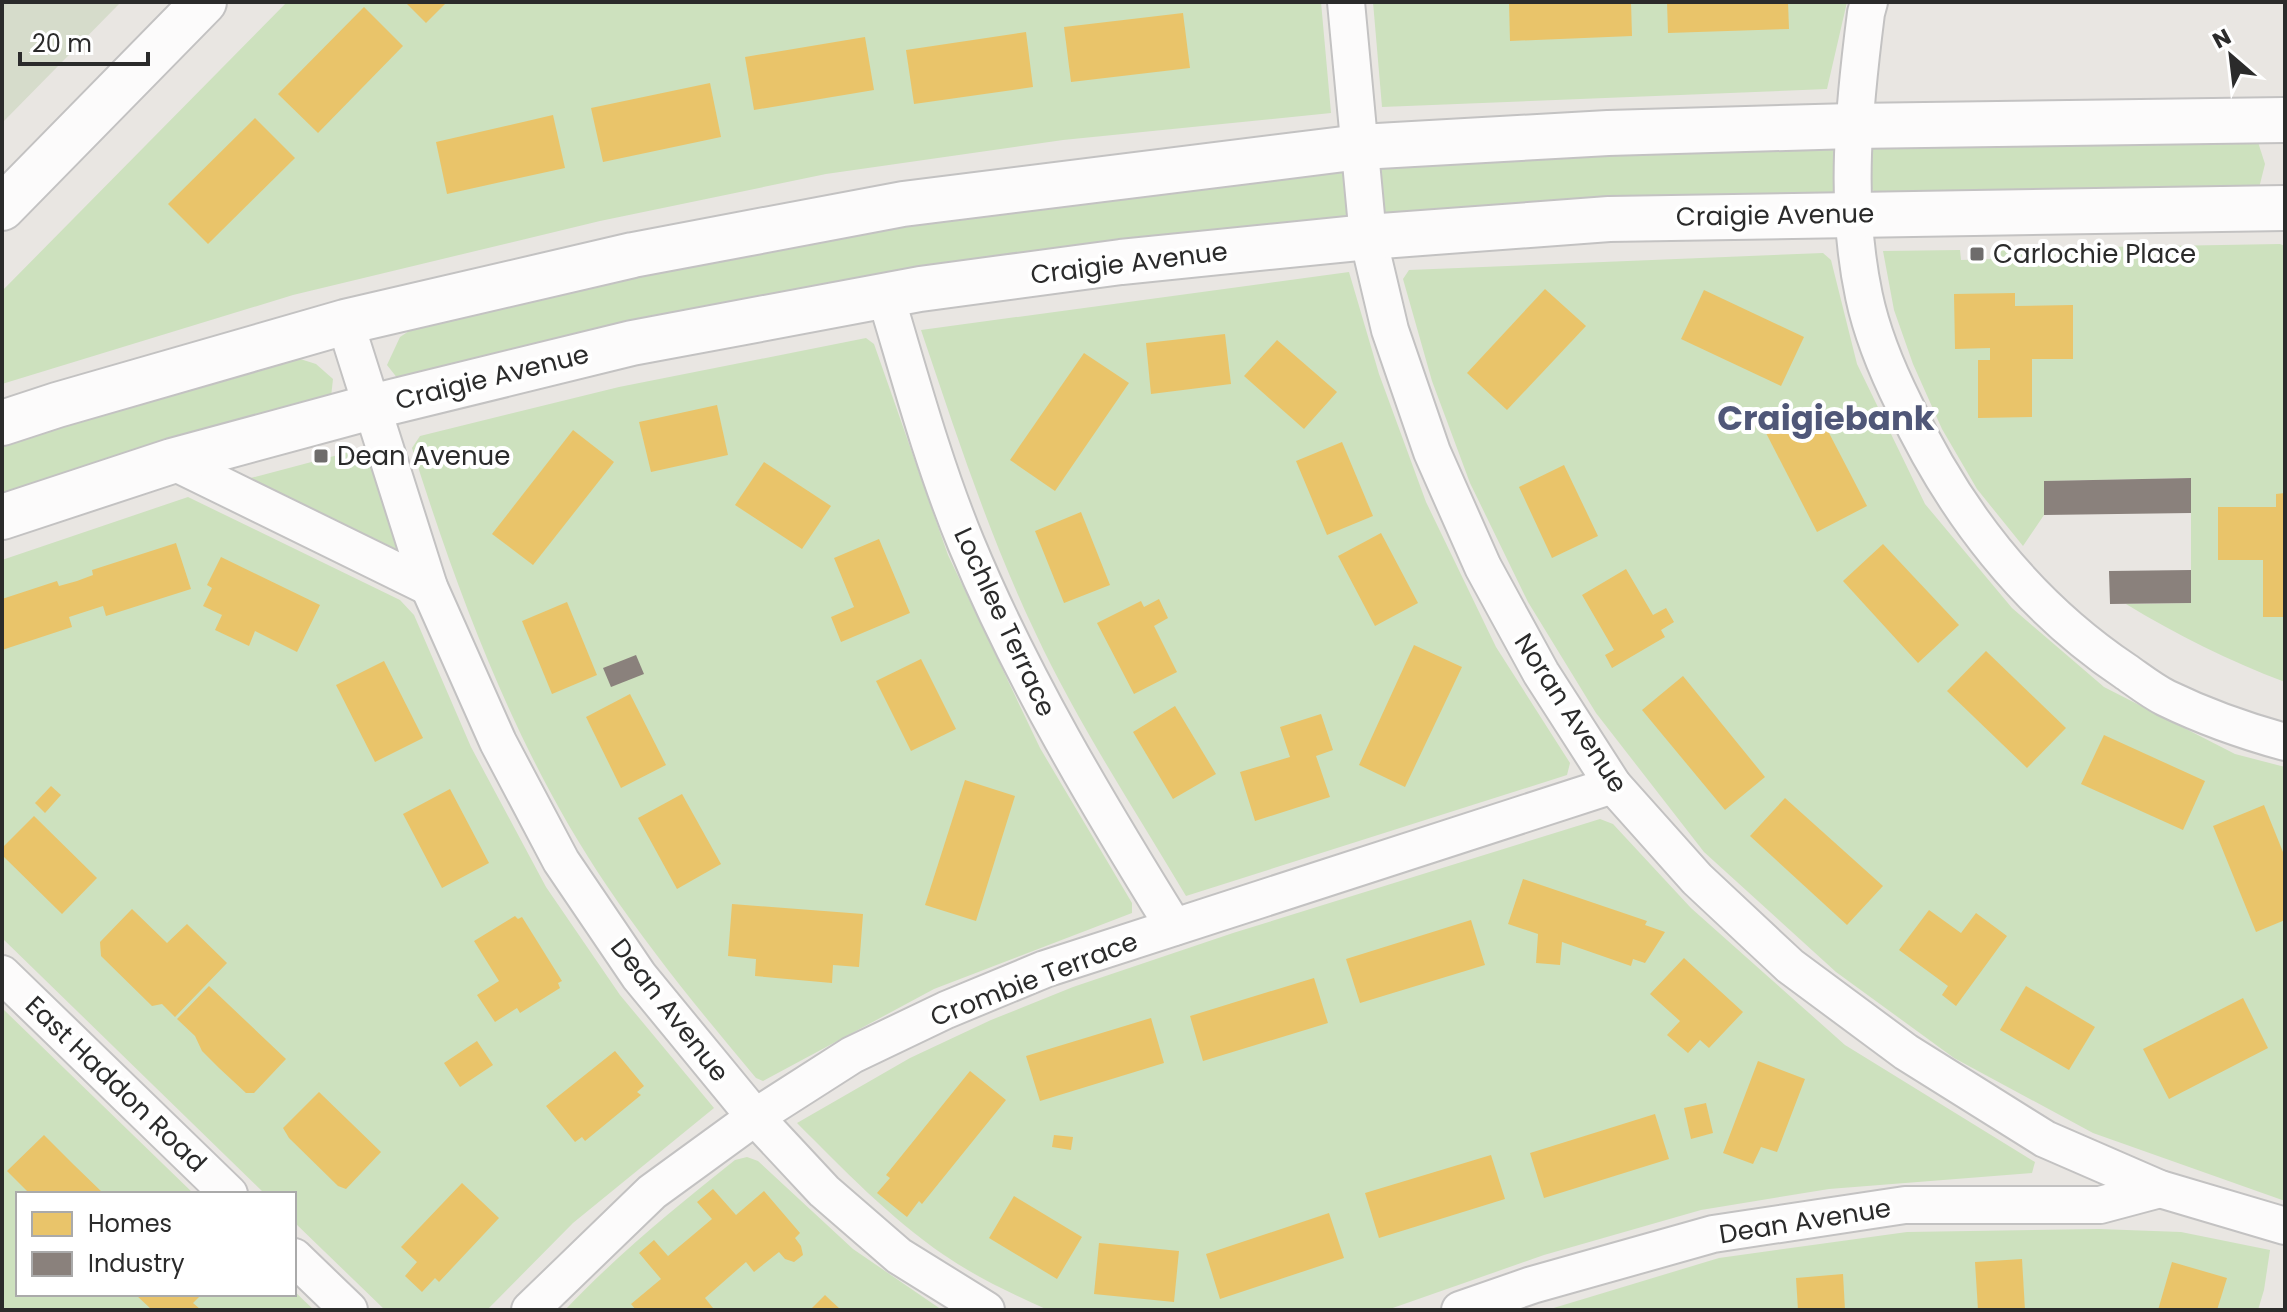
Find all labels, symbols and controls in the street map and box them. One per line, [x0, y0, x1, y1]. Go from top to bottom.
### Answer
scale bar [20, 16, 148, 66]
north arrow [2191, 16, 2271, 96]
text: N [2207, 21, 2236, 56]
text: 20 m [32, 27, 92, 60]
street label: Craigie Avenue [1675, 195, 1875, 235]
street label: Craigie Avenue [1028, 233, 1230, 293]
place label: Carlochie Place [1993, 236, 2196, 272]
marker: Carlochie Place [1968, 245, 1986, 263]
street label: Craigie Avenue [391, 336, 593, 418]
district label: Craigiebank [1717, 394, 1935, 442]
place label: Dean Avenue [337, 438, 510, 474]
marker: Dean Avenue [312, 447, 330, 465]
street label: Lochlee Terrace [945, 522, 1065, 722]
street label: Noran Avenue [1506, 626, 1636, 800]
street label: Crombie Terrace [925, 923, 1143, 1035]
street label: Dean Avenue [602, 931, 738, 1089]
street label: East Haddon Road [17, 988, 215, 1180]
street label: Dean Avenue [1717, 1190, 1893, 1252]
legend [16, 1192, 296, 1296]
text: Homes [88, 1207, 172, 1240]
text: Industry [88, 1247, 185, 1280]

